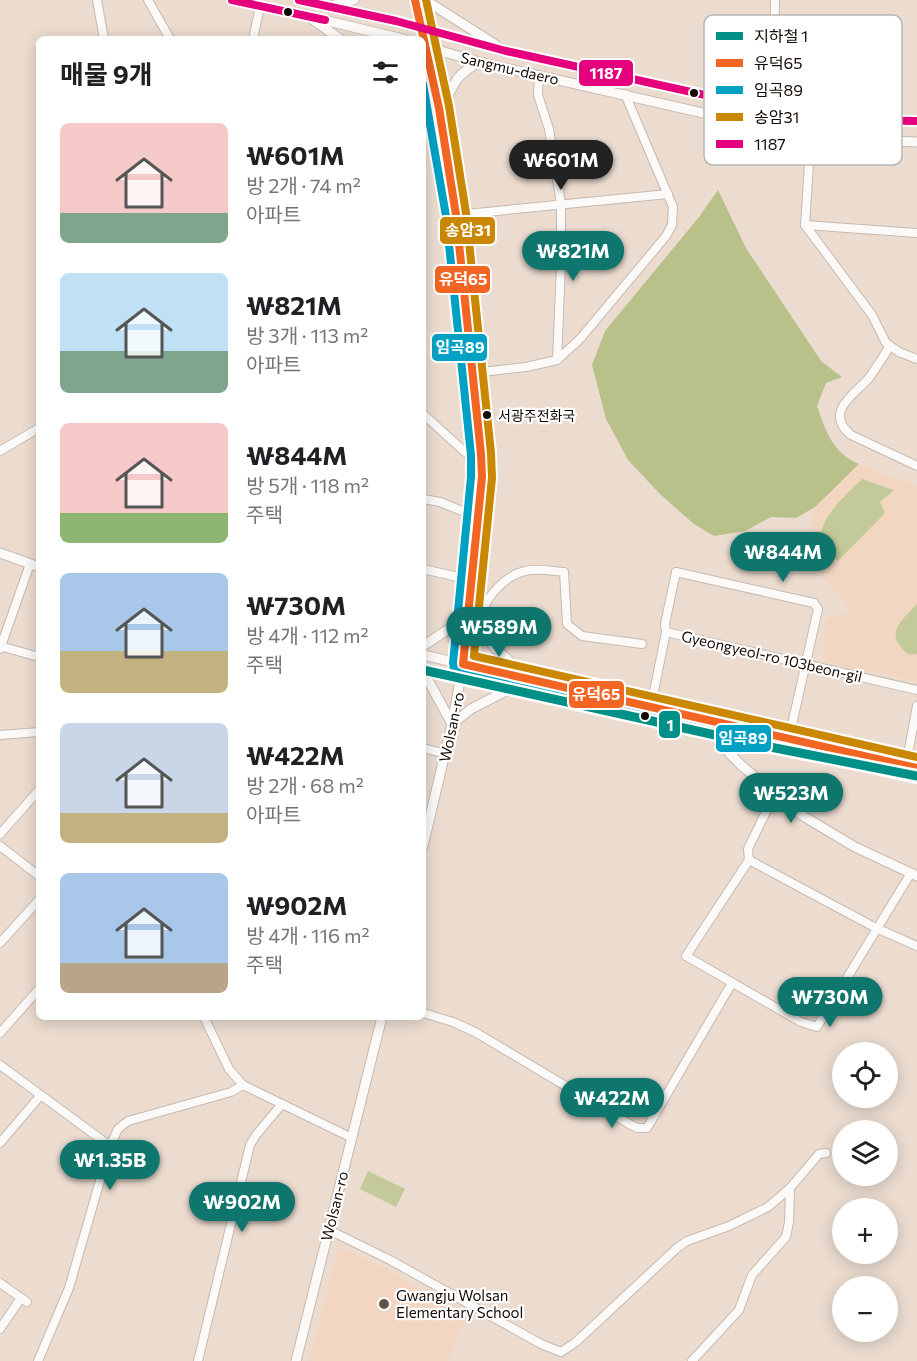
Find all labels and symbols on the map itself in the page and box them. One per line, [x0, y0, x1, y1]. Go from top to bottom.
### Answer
unlabelled marker [282, 6, 294, 18]
legend [704, 15, 902, 165]
text: 지하철 1 [754, 26, 808, 45]
street label: Sangmu-daero [459, 48, 561, 88]
text: 유덕65 [754, 53, 802, 72]
line badge: 1187 [578, 59, 634, 87]
text: 1187 [589, 63, 623, 82]
text: 임곡89 [754, 80, 803, 99]
unlabelled marker [688, 87, 700, 99]
text: 송암31 [754, 107, 799, 126]
text: 1187 [754, 134, 786, 153]
pin: ₩601M [519, 140, 603, 191]
line badge: 송암31 [439, 216, 496, 245]
text: 송암31 [445, 220, 491, 239]
pin: ₩821M [531, 231, 615, 282]
line badge: 유덕65 [434, 265, 491, 294]
text: 유덕65 [439, 269, 487, 288]
line badge: 임곡89 [431, 333, 488, 362]
text: 임곡89 [435, 337, 485, 356]
place label: 서광주전화국 [498, 407, 575, 424]
marker: 서광주전화국 [481, 409, 493, 421]
pin: ₩844M [741, 532, 825, 583]
pin: ₩589M [457, 607, 541, 658]
street label: Gyeongyeol-ro 103beon-gil [680, 626, 864, 686]
line badge: 유덕65 [568, 680, 625, 709]
text: 유덕65 [572, 684, 620, 703]
street label: Wolsan-ro [435, 690, 467, 764]
unlabelled marker [639, 710, 651, 722]
line badge: 1 [658, 710, 681, 739]
text: 1 [666, 715, 674, 734]
line badge: 임곡89 [715, 724, 772, 753]
text: 임곡89 [718, 728, 768, 747]
pin: ₩523M [749, 773, 833, 824]
pin: ₩730M [788, 977, 872, 1028]
pin: ₩422M [570, 1078, 654, 1129]
pin: ₩1.35B [61, 1140, 159, 1191]
street label: Wolsan-ro [317, 1169, 351, 1243]
pin: ₩902M [200, 1182, 284, 1233]
place label: Gwangju Wolsan Elementary School [396, 1286, 523, 1321]
marker: Gwangju Wolsan Elementary School [377, 1297, 391, 1311]

